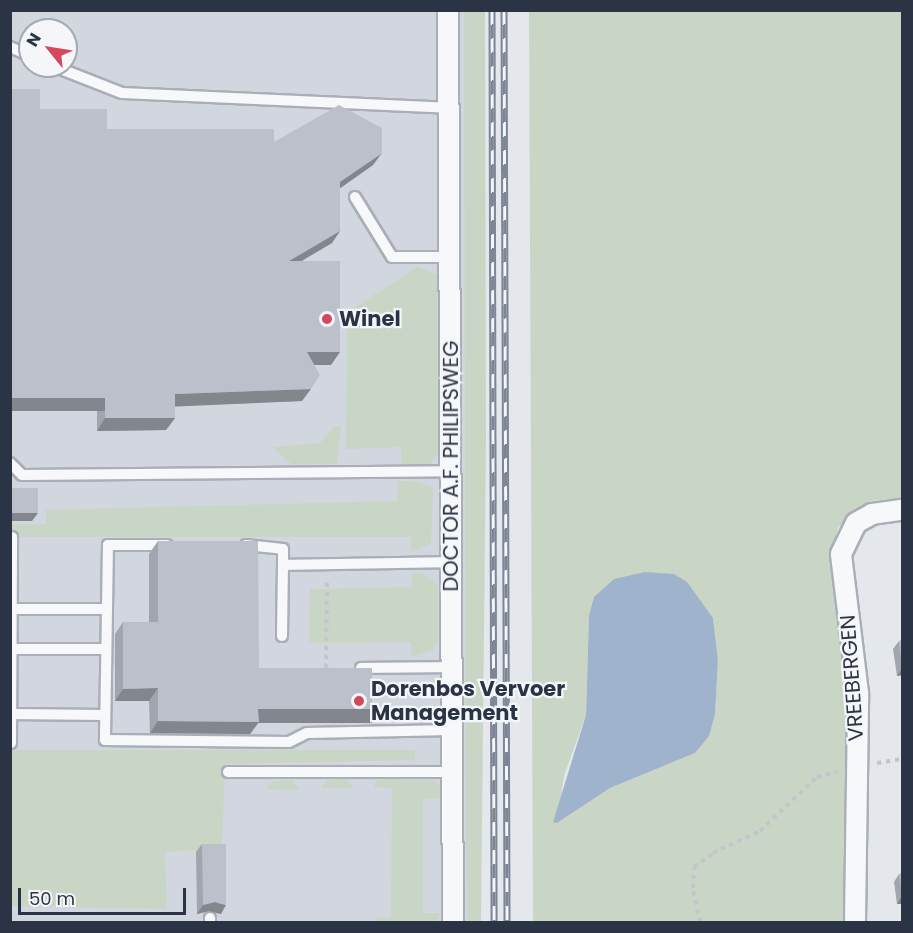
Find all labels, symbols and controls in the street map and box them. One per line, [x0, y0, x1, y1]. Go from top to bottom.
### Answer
north arrow [18, 18, 78, 78]
text: N [21, 29, 47, 51]
place label: Winel [339, 306, 401, 332]
marker: Winel [320, 312, 334, 326]
street label: DOCTOR A.F. PHILIPSWEG [438, 340, 464, 592]
street label: VREEBERGEN [835, 614, 869, 742]
place label: Dorenbos Vervoer Management [371, 676, 565, 726]
marker: Dorenbos Vervoer Management [352, 694, 366, 708]
scale bar [21, 876, 189, 914]
text: 50 m [29, 886, 75, 911]

